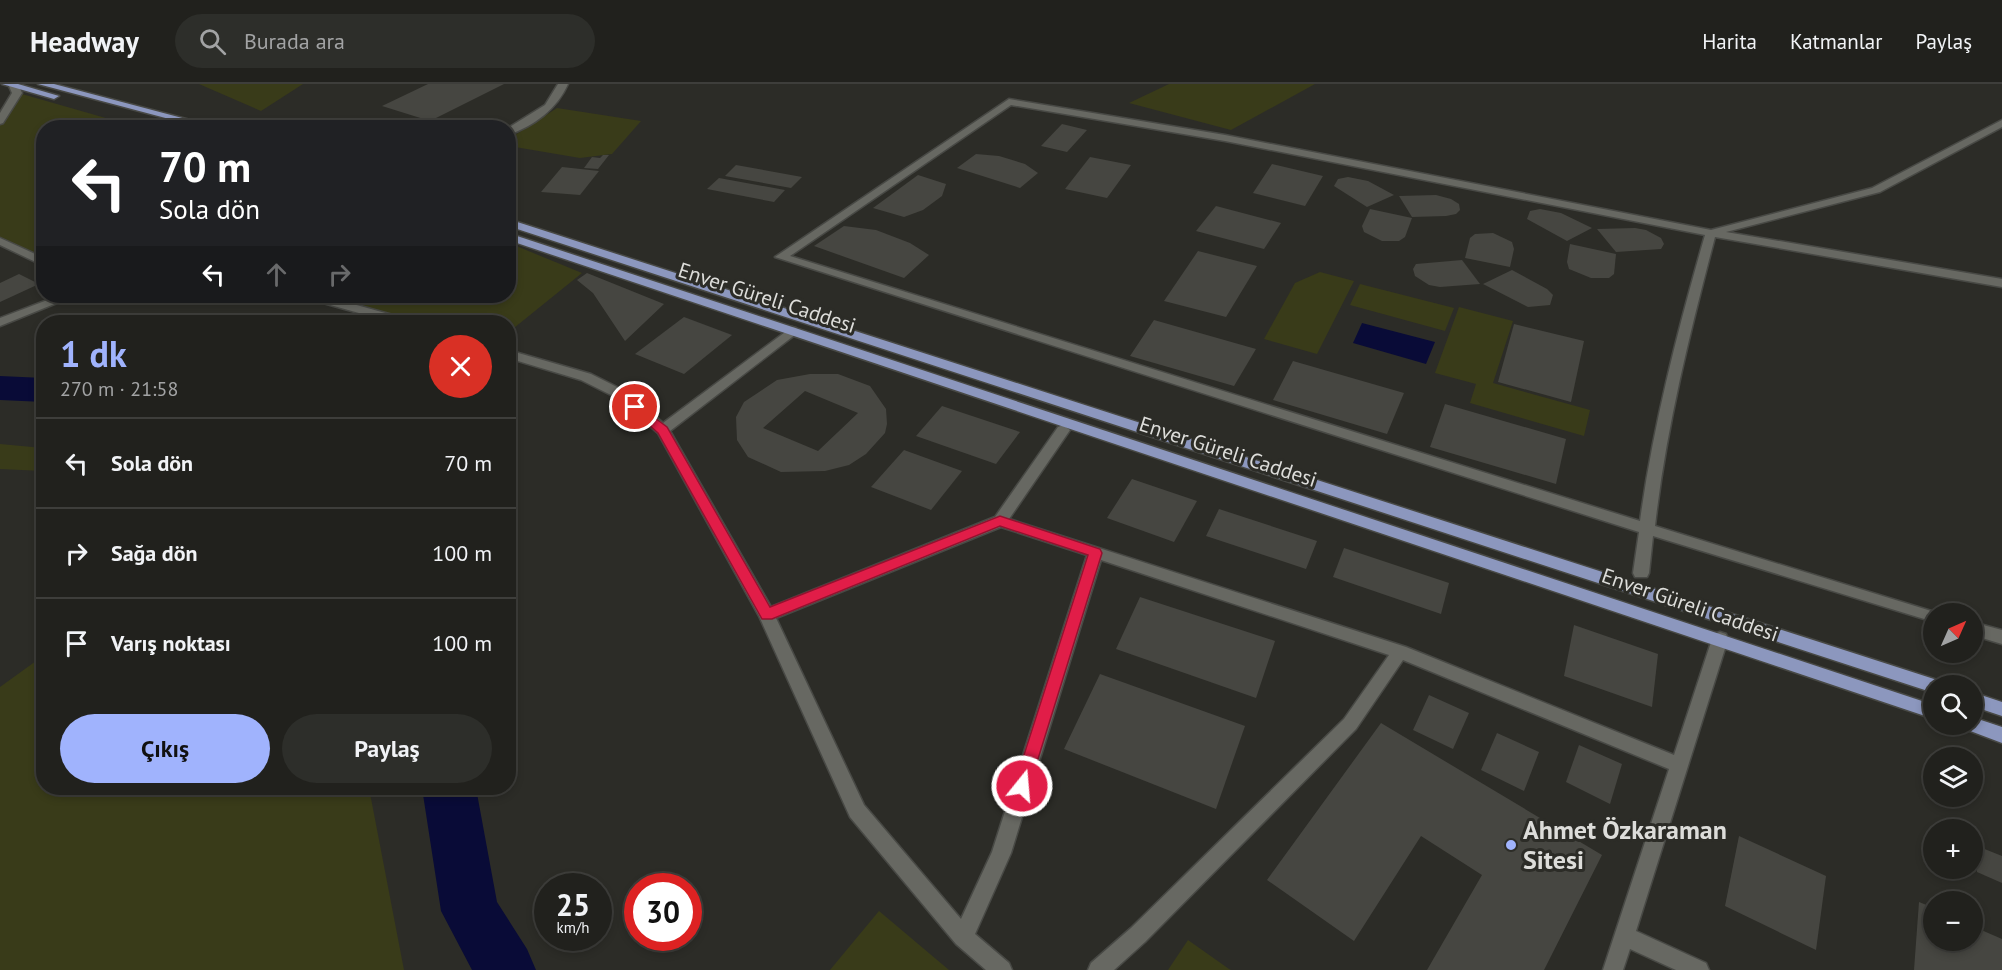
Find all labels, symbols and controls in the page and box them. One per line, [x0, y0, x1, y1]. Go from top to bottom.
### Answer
search box [175, 14, 595, 68]
text: Headway [30, 23, 139, 60]
icon: search [196, 25, 229, 58]
text: Burada ara [244, 27, 345, 55]
text: Harita [1702, 28, 1757, 55]
text: Katmanlar [1790, 28, 1882, 55]
text: Paylaş [1915, 28, 1972, 55]
text: 70 m [159, 139, 251, 194]
icon: left [60, 144, 138, 222]
text: Sola dön [159, 192, 260, 226]
street label: Enver Güreli Caddesi [675, 256, 859, 339]
icon: left [197, 258, 230, 291]
icon: ahead [260, 258, 293, 291]
icon: right [323, 258, 356, 291]
text: 1 dk [60, 330, 127, 377]
button: close [429, 335, 492, 398]
text: 270 m · 21:58 [60, 376, 178, 402]
pin [609, 381, 660, 432]
icon: arrive [618, 390, 651, 423]
street label: Enver Güreli Caddesi [1136, 410, 1320, 493]
icon: left [60, 447, 93, 480]
text: Sola dön [111, 449, 193, 477]
text: 70 m [444, 449, 492, 477]
icon: right [60, 537, 93, 570]
text: Sağa dön [111, 539, 198, 567]
text: 100 m [432, 539, 492, 567]
street label: Enver Güreli Caddesi [1598, 562, 1782, 647]
north arrow [1923, 603, 1983, 663]
map controls [1923, 603, 1983, 951]
icon: arrive [60, 627, 93, 660]
text: Varış noktası [111, 629, 231, 657]
text: 100 m [432, 629, 492, 657]
button: search [1923, 675, 1983, 735]
button: Çıkış [60, 714, 270, 783]
button: Paylaş [282, 714, 492, 783]
button: layers [1923, 747, 1983, 807]
position arrow [990, 754, 1054, 818]
place label: Ahmet Özkaraman Sitesi [1523, 813, 1727, 876]
button: + [1923, 819, 1983, 879]
marker: Ahmet Özkaraman Sitesi [1504, 838, 1518, 852]
speed limit sign: 30 [624, 873, 702, 951]
text: 25 [556, 885, 590, 924]
button: − [1923, 891, 1983, 951]
text: km/h [557, 918, 589, 937]

